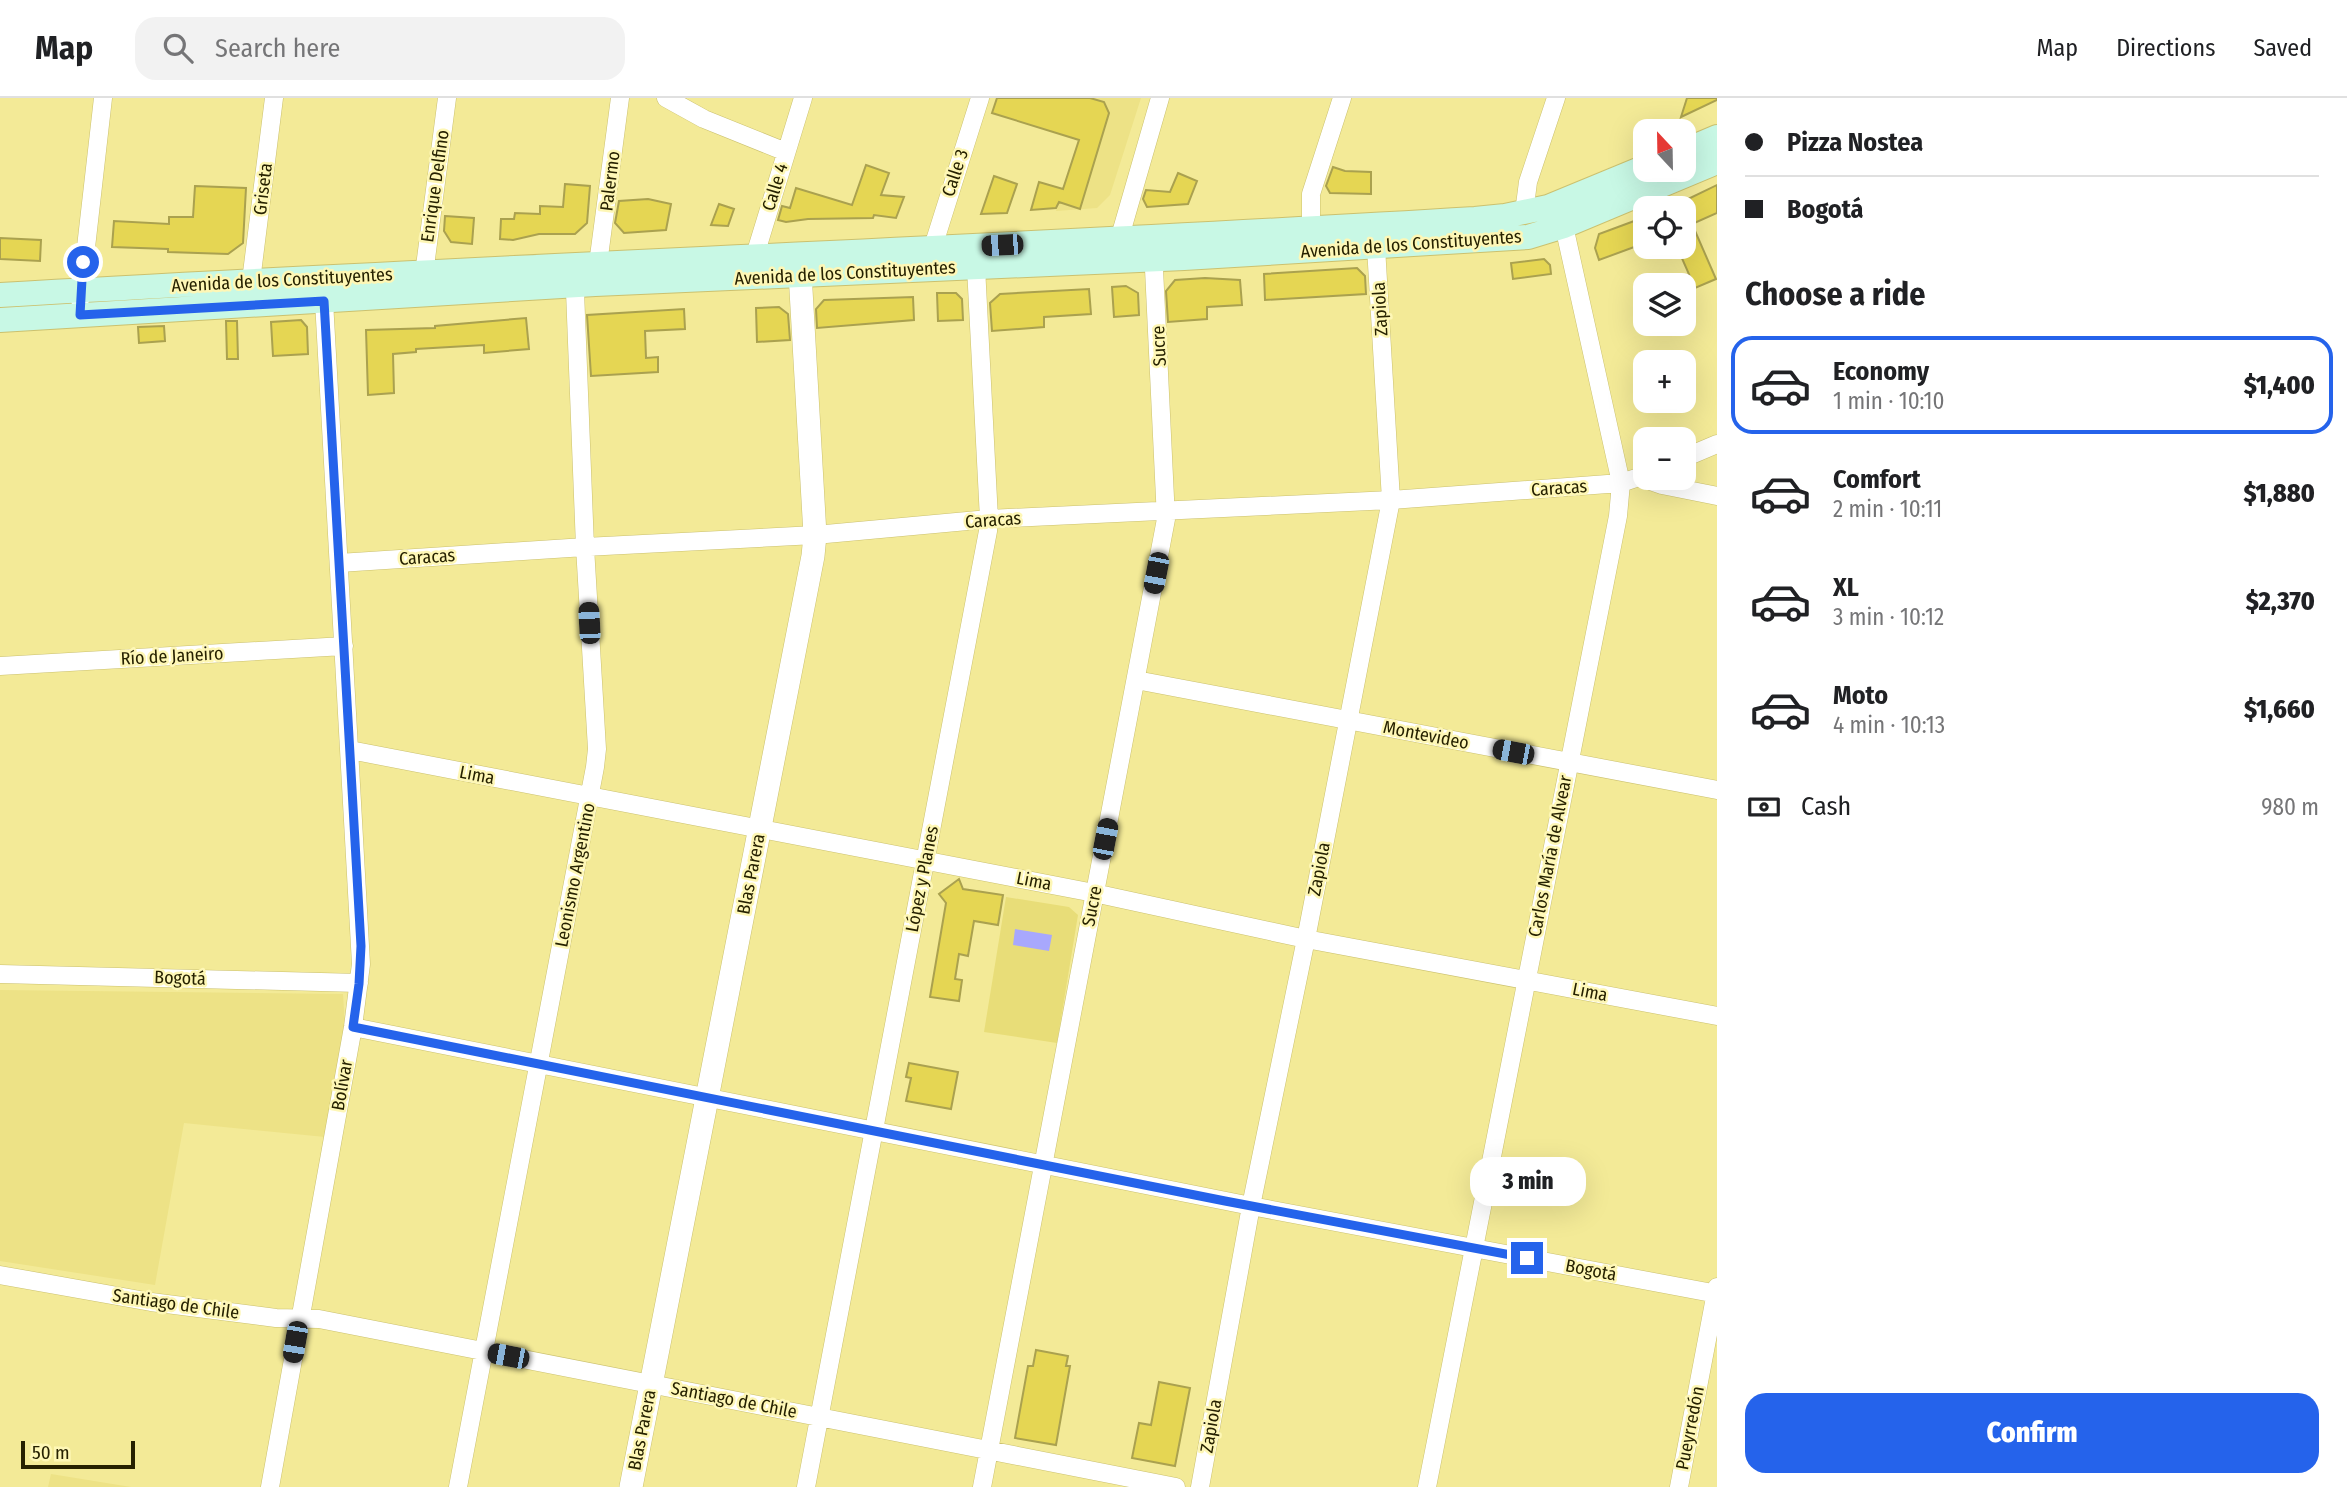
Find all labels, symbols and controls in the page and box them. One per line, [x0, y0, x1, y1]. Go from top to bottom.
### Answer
search box [135, 17, 625, 80]
text: Map [35, 28, 93, 68]
icon: search [159, 29, 197, 67]
text: Search here [215, 33, 340, 64]
text: Map [2037, 34, 2078, 62]
text: Directions [2116, 34, 2215, 62]
text: Saved [2253, 34, 2312, 62]
north arrow [1633, 119, 1696, 182]
map controls [1633, 119, 1696, 490]
text: Pizza Nostea [1787, 127, 1923, 158]
street label: Enrique Delfino [416, 128, 454, 244]
street label: Calle 3 [937, 147, 973, 199]
street label: Palermo [595, 150, 625, 212]
street label: Calle 4 [757, 160, 793, 214]
street label: Griseta [249, 162, 277, 216]
text: Bogotá [1787, 194, 1863, 225]
button: locate [1633, 196, 1696, 259]
street label: Avenida de los Constituyentes [1300, 225, 1523, 263]
car [981, 233, 1024, 257]
route start [67, 246, 99, 278]
street label: Avenida de los Constituyentes [734, 256, 956, 290]
street label: Avenida de los Constituyentes [171, 263, 393, 297]
button: layers [1633, 273, 1696, 336]
text: Choose a ride [1745, 275, 1926, 313]
street label: Zapiola [1368, 281, 1392, 337]
street label: Sucre [1147, 325, 1171, 367]
button: + [1633, 350, 1696, 413]
icon: car [1749, 354, 1812, 417]
text: Economy [1833, 356, 1929, 387]
text: $1,400 [2244, 370, 2315, 401]
text: 1 min · 10:10 [1833, 387, 1945, 415]
button: − [1633, 427, 1696, 490]
icon: car [1749, 462, 1812, 525]
text: Comfort [1833, 464, 1921, 495]
street label: Caracas [1530, 475, 1588, 501]
text: $1,880 [2243, 478, 2315, 509]
text: 2 min · 10:11 [1833, 495, 1942, 523]
street label: Caracas [964, 507, 1022, 533]
street label: Caracas [398, 544, 456, 570]
car [1142, 550, 1171, 596]
icon: car [1749, 570, 1812, 633]
text: XL [1833, 572, 1859, 603]
text: $2,370 [2246, 586, 2315, 617]
car [578, 601, 601, 645]
text: 3 min · 10:12 [1833, 603, 1944, 631]
street label: Río de Janeiro [120, 642, 224, 670]
icon: car [1749, 678, 1812, 741]
text: Moto [1833, 680, 1888, 711]
text: $1,660 [2244, 694, 2315, 725]
text: 4 min · 10:13 [1833, 711, 1945, 739]
street label: Montevideo [1381, 716, 1471, 754]
car [1491, 738, 1536, 766]
street label: Lima [458, 761, 497, 789]
street label: Carlos María de Alvear [1524, 773, 1577, 939]
icon: cash [1745, 788, 1783, 826]
text: Cash [1801, 791, 1851, 822]
text: 980 m [2261, 793, 2319, 821]
street label: Leonismo Argentino [550, 801, 600, 949]
car [1091, 816, 1120, 862]
street label: López y Planes [901, 824, 943, 934]
street label: Blas Parera [732, 832, 770, 916]
street label: Zapiola [1303, 840, 1335, 898]
street label: Lima [1015, 867, 1054, 895]
street label: Sucre [1077, 884, 1107, 928]
street label: Bogotá [154, 966, 206, 990]
street label: Lima [1571, 978, 1610, 1006]
street label: Bolívar [327, 1057, 357, 1112]
callout: 3 min [1469, 1156, 1585, 1206]
text: 3 min [1502, 1167, 1554, 1195]
route end [1511, 1242, 1543, 1274]
street label: Bogotá [1564, 1254, 1619, 1286]
street label: Santiago de Chile [111, 1284, 241, 1324]
car [282, 1319, 309, 1365]
car [486, 1342, 531, 1370]
street label: Santiago de Chile [669, 1377, 799, 1423]
street label: Pueyrredón [1671, 1384, 1709, 1472]
street label: Blas Parera [623, 1388, 661, 1472]
button: Confirm [1745, 1393, 2319, 1473]
street label: Zapiola [1195, 1397, 1227, 1455]
scale bar [21, 1438, 135, 1470]
text: 50 m [32, 1441, 70, 1464]

